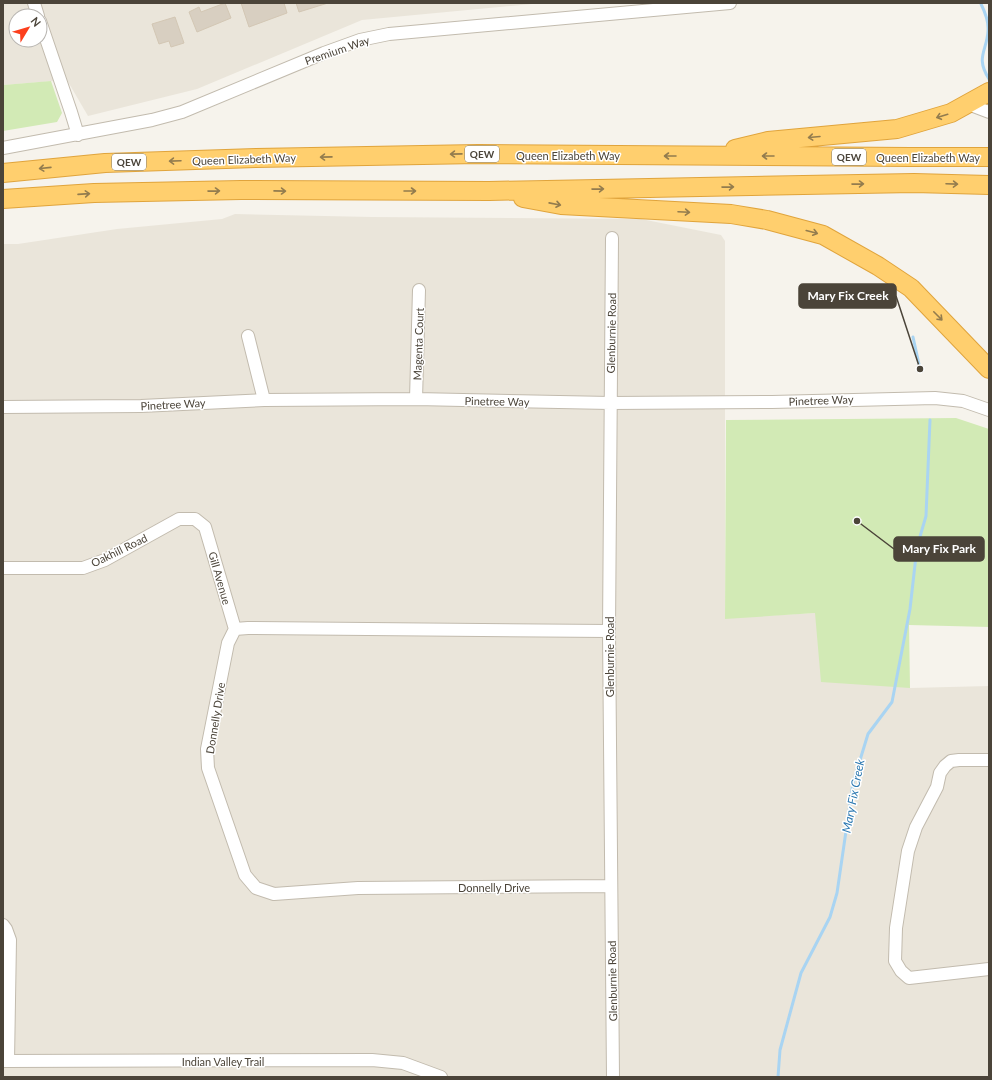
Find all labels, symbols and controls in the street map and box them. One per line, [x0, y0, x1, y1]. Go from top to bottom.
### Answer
north arrow [8, 8, 48, 48]
text: N [29, 14, 44, 29]
street label: Premium Way [303, 33, 371, 67]
one-way arrow [936, 113, 949, 120]
one-way arrow [808, 133, 821, 141]
road number: QEW [465, 146, 499, 162]
street label: Queen Elizabeth Way [516, 149, 620, 162]
road number: QEW [832, 149, 866, 165]
street label: Queen Elizabeth Way [192, 151, 296, 167]
one-way arrow [450, 151, 463, 158]
street label: Queen Elizabeth Way [876, 151, 980, 164]
one-way arrow [664, 152, 677, 160]
one-way arrow [762, 152, 775, 160]
one-way arrow [320, 153, 333, 161]
road number: QEW [112, 154, 146, 170]
one-way arrow [169, 157, 182, 164]
one-way arrow [39, 164, 52, 172]
one-way arrow [851, 180, 864, 188]
one-way arrow [945, 180, 958, 188]
one-way arrow [721, 183, 734, 190]
one-way arrow [591, 185, 604, 193]
one-way arrow [207, 187, 220, 195]
one-way arrow [273, 187, 286, 195]
one-way arrow [403, 187, 416, 195]
one-way arrow [77, 190, 90, 197]
one-way arrow [548, 200, 561, 208]
one-way arrow [677, 208, 690, 215]
one-way arrow [805, 229, 818, 237]
callout: Mary Fix Creek [799, 284, 896, 308]
text: Mary Fix Creek [807, 288, 889, 303]
street label: Glenburnie Road [604, 293, 618, 373]
street label: Magenta Court [410, 307, 426, 381]
one-way arrow [934, 311, 943, 321]
street label: Pinetree Way [788, 392, 854, 408]
street label: Pinetree Way [464, 394, 530, 408]
street label: Pinetree Way [140, 396, 206, 412]
street label: Oakhill Road [89, 531, 149, 569]
callout: Mary Fix Park [894, 537, 984, 561]
text: Mary Fix Park [902, 541, 977, 556]
street label: Gill Avenue [206, 550, 234, 606]
street label: Glenburnie Road [603, 617, 616, 697]
street label: Donnelly Drive [203, 681, 227, 755]
water label: Mary Fix Creek [839, 758, 868, 834]
street label: Donnelly Drive [458, 881, 530, 894]
street label: Glenburnie Road [605, 941, 619, 1021]
street label: Indian Valley Trail [182, 1055, 264, 1068]

